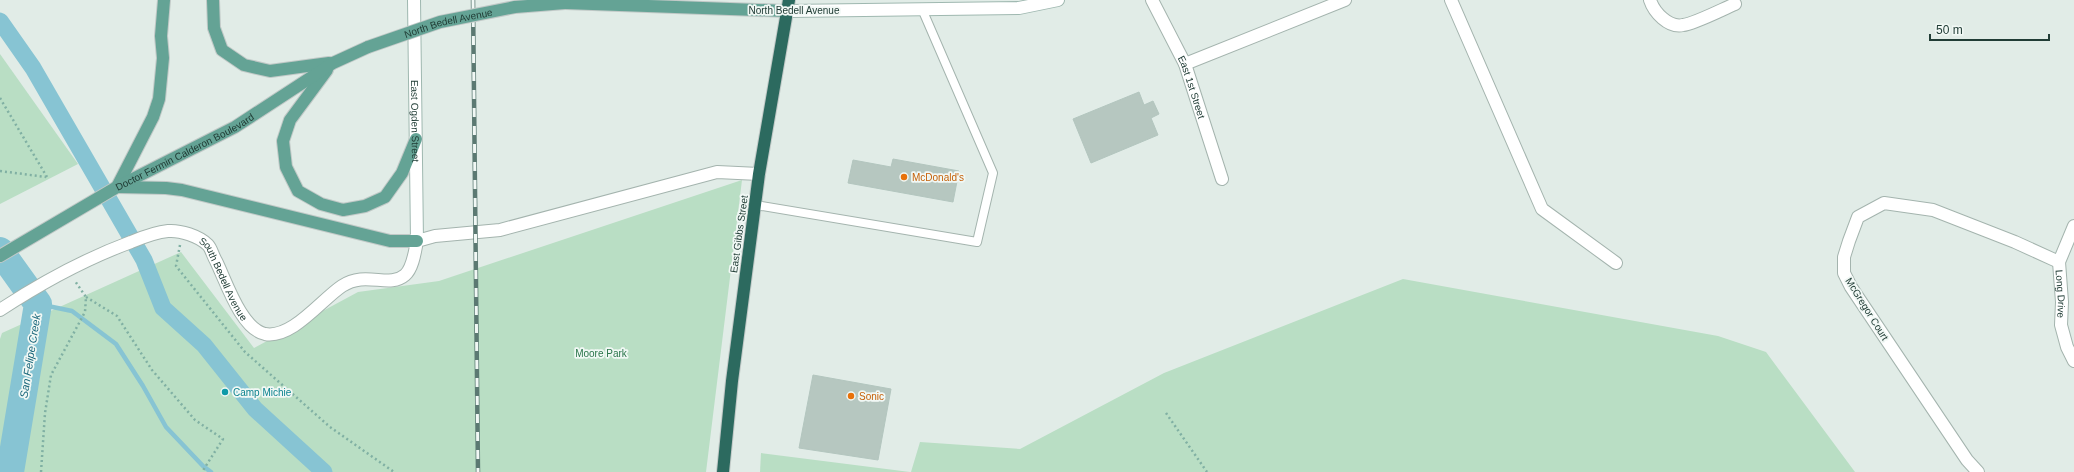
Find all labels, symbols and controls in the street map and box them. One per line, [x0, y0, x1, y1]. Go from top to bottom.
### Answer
street label: North Bedell Avenue [749, 5, 840, 16]
street label: North Bedell Avenue [403, 6, 494, 40]
scale bar [1930, 16, 2049, 42]
text: 50 m [1936, 23, 1963, 37]
street label: East 1st Street [1176, 54, 1208, 120]
street label: East Ogden Street [409, 80, 422, 162]
street label: Doctor Fermin Calderon Boulevard [113, 111, 256, 192]
marker: McDonald's [899, 172, 909, 182]
place label: McDonald's [912, 172, 964, 183]
street label: East Gibbs Street [728, 194, 750, 274]
street label: South Bedell Avenue [198, 235, 250, 323]
street label: Long Drive [2054, 269, 2067, 319]
street label: McGregor Court [1843, 276, 1891, 342]
water label: San Felipe Creek [17, 313, 43, 399]
park label: Moore Park [575, 348, 628, 359]
marker: Camp Michie [220, 387, 230, 397]
place label: Camp Michie [233, 387, 292, 398]
marker: Sonic [846, 391, 856, 401]
place label: Sonic [859, 391, 884, 402]

